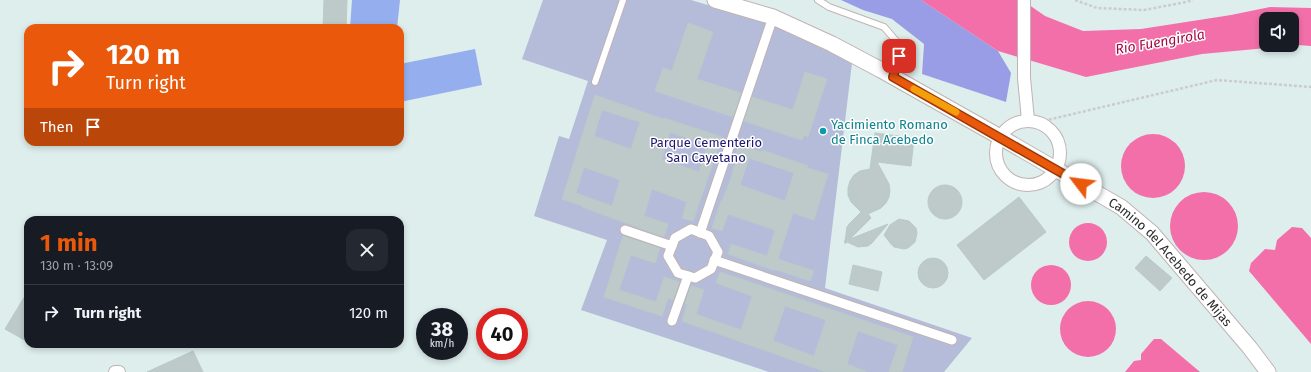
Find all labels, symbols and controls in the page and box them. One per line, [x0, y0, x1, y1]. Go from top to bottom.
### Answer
map controls [1259, 12, 1299, 52]
button: sound [1259, 12, 1299, 52]
water label: Rio Fuengirola [1114, 26, 1206, 58]
text: 120 m [106, 38, 180, 71]
pin [882, 39, 916, 73]
icon: right [40, 40, 92, 92]
icon: arrive [888, 45, 910, 67]
text: Turn right [106, 72, 186, 94]
icon: arrive [82, 116, 104, 138]
place label: Yacimiento Romano de Finca Acebedo [831, 117, 948, 147]
text: Then [40, 118, 74, 136]
marker: Yacimiento Romano de Finca Acebedo [818, 126, 828, 136]
park label: Parque Cementerio San Cayetano [650, 135, 762, 165]
position arrow [1060, 163, 1102, 205]
street label: Camino del Acebedo de Mijas [1106, 194, 1235, 329]
text: 1 min [40, 229, 98, 257]
button: close [346, 229, 388, 271]
text: 130 m · 13:09 [40, 258, 113, 273]
icon: right [40, 302, 62, 324]
text: Turn right [74, 304, 141, 322]
text: 120 m [349, 304, 388, 322]
speed limit sign: 40 [476, 308, 528, 360]
text: 38 [431, 317, 453, 341]
text: km/h [430, 338, 454, 350]

